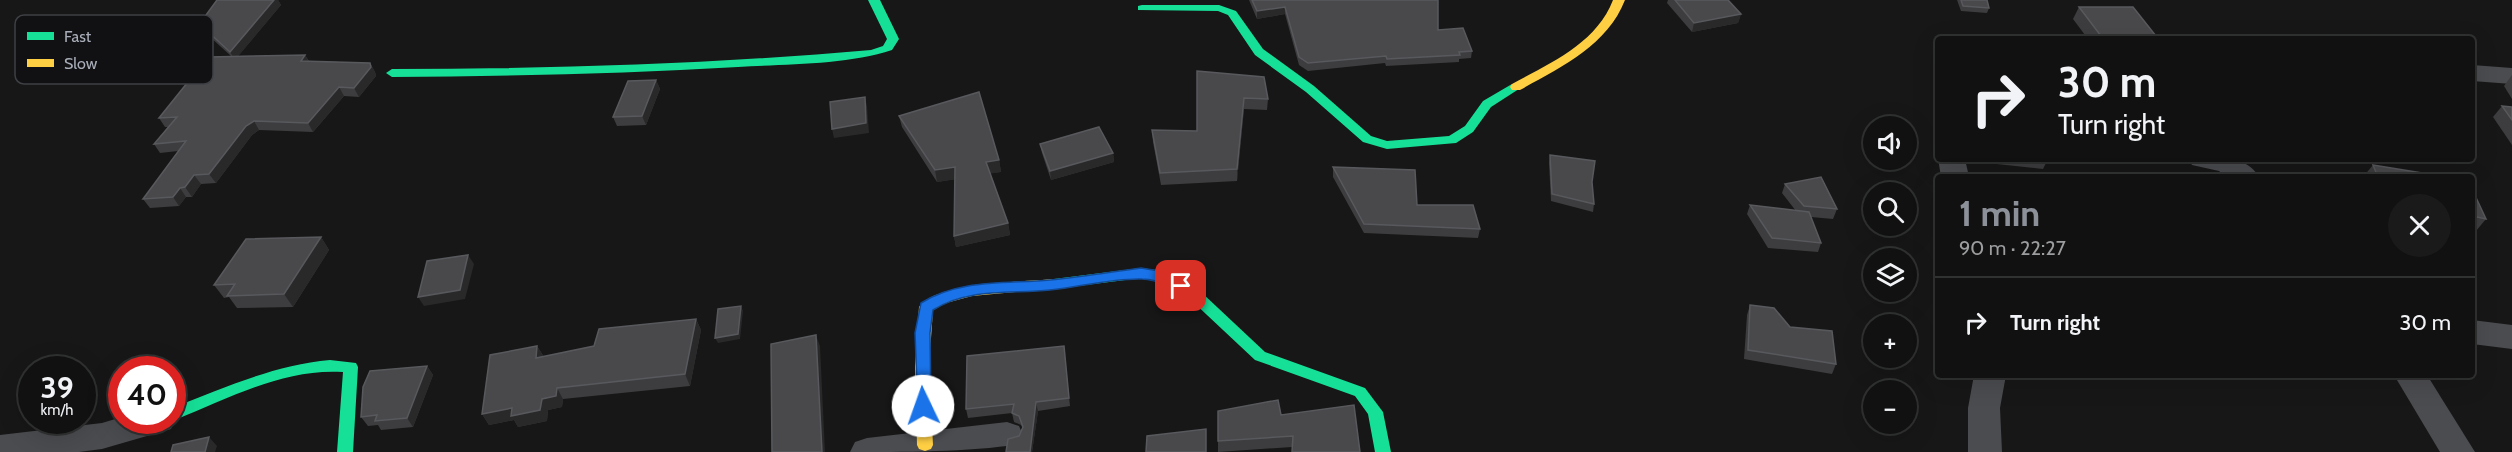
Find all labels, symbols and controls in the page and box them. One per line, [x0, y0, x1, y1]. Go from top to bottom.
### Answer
legend [15, 15, 213, 84]
text: Fast [64, 27, 92, 46]
text: Slow [64, 54, 98, 73]
text: 30 m [2058, 56, 2156, 108]
icon: right [1959, 60, 2037, 138]
text: Turn right [2058, 108, 2165, 141]
map controls [1863, 116, 1917, 434]
button: sound [1863, 116, 1917, 170]
button: search [1863, 182, 1917, 236]
text: 1 min [1959, 191, 2040, 235]
button: close [2388, 194, 2451, 257]
text: 90 m · 22:27 [1959, 236, 2066, 260]
button: layers [1863, 248, 1917, 302]
pin [1155, 260, 1206, 311]
icon: arrive [1164, 269, 1197, 302]
icon: right [1959, 306, 1992, 339]
text: Turn right [2010, 309, 2100, 336]
text: 30 m [2399, 309, 2451, 336]
button: + [1863, 314, 1917, 368]
speed limit sign: 40 [108, 356, 186, 434]
text: 39 [40, 369, 74, 406]
position arrow [891, 374, 955, 438]
button: − [1863, 380, 1917, 434]
text: km/h [41, 401, 73, 419]

